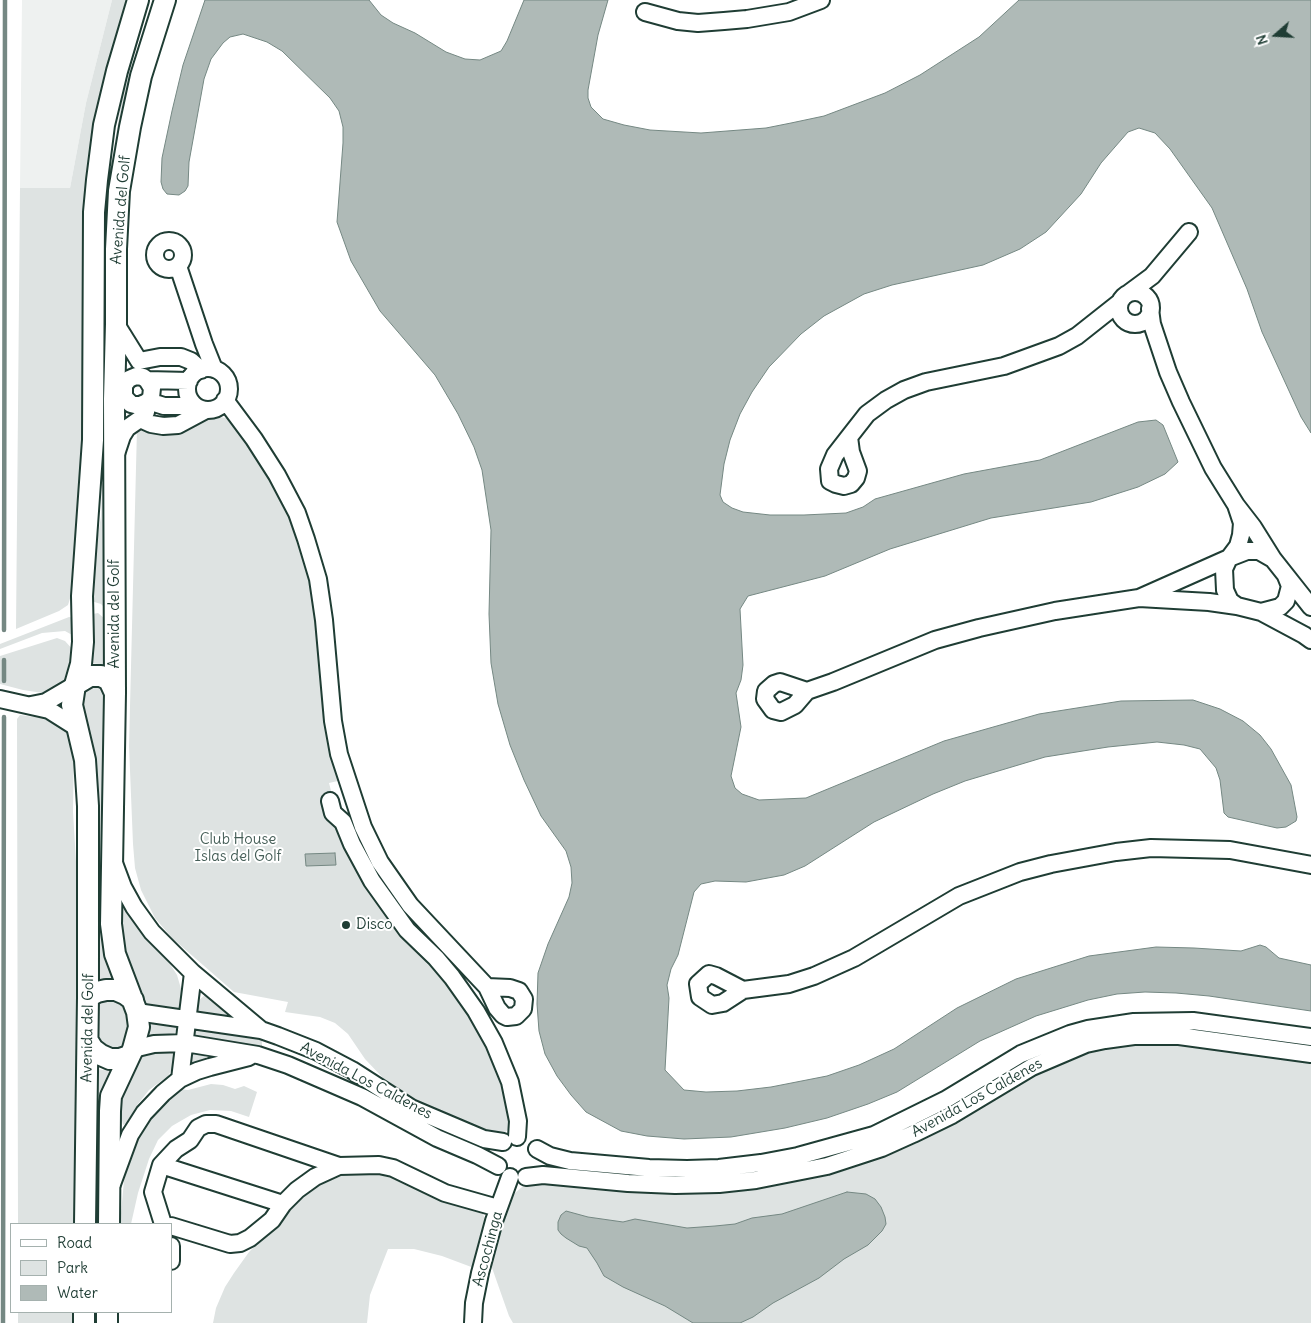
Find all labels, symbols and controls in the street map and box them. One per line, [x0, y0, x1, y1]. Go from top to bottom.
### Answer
north arrow [1251, 10, 1301, 60]
text: N [1252, 32, 1272, 47]
street label: Avenida del Golf [107, 155, 135, 265]
street label: Avenida del Golf [106, 559, 124, 669]
park label: Club House Islas del Golf [195, 831, 281, 866]
place label: Disco [356, 916, 393, 934]
marker: Disco [340, 919, 352, 931]
street label: Avenida del Golf [78, 973, 98, 1083]
street label: Avenida Los Caldenes [297, 1039, 435, 1123]
street label: Avenida Los Caldenes [908, 1055, 1046, 1141]
street label: Ascochinga [469, 1209, 507, 1289]
legend [10, 1223, 172, 1313]
text: Road [57, 1233, 92, 1252]
text: Park [57, 1258, 88, 1277]
text: Water [57, 1283, 98, 1302]

